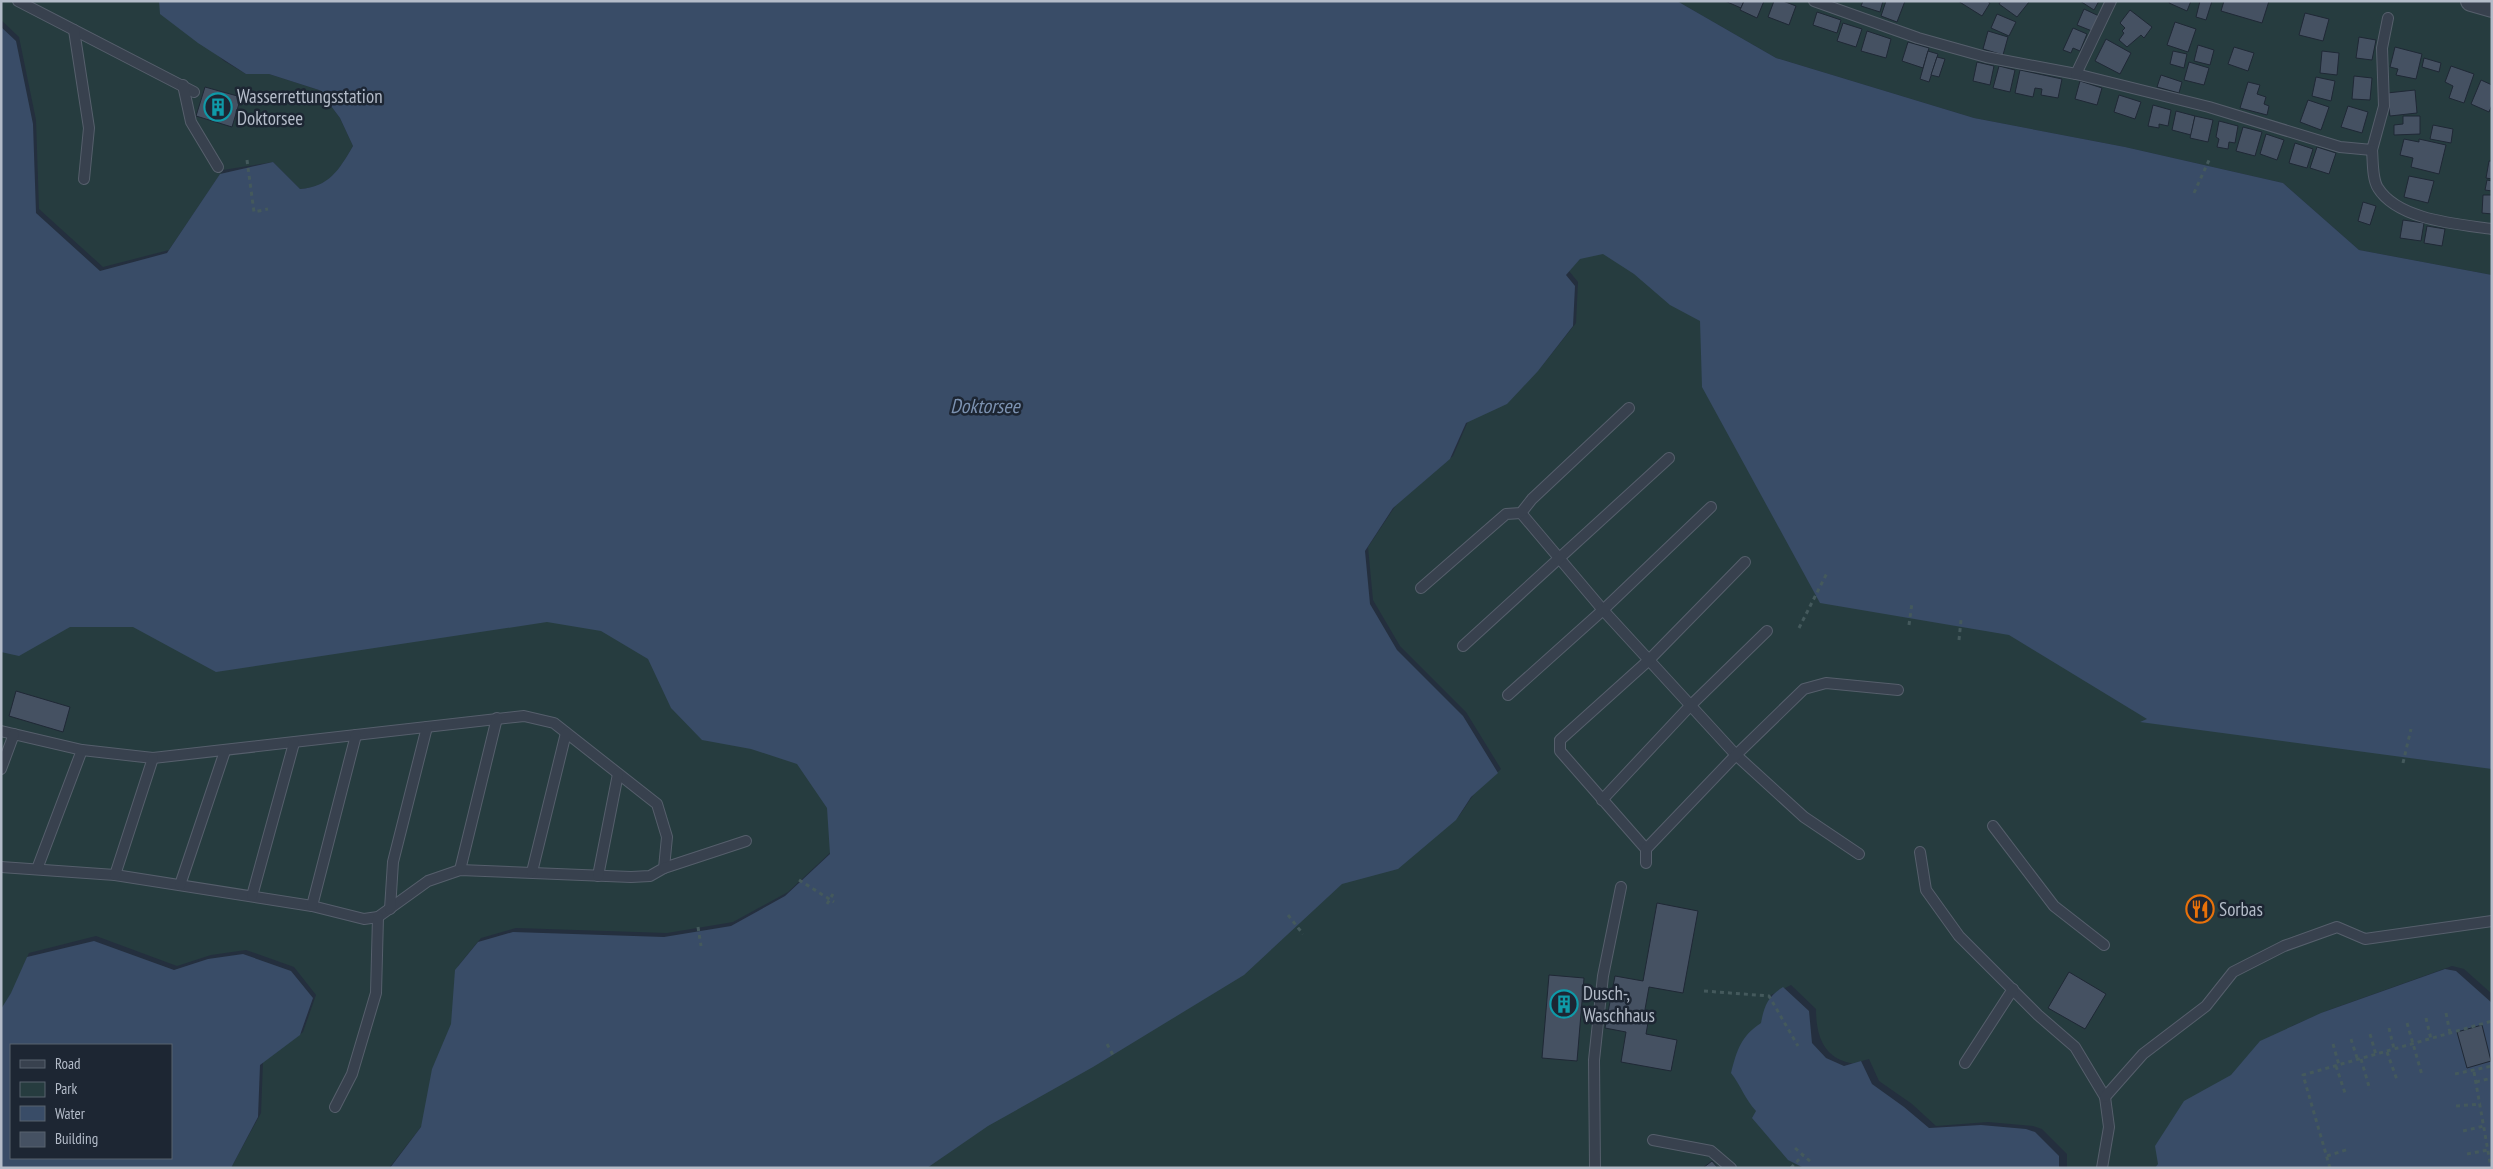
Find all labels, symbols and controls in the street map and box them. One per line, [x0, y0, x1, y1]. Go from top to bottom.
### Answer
place label: Wasserrettungsstation Doktorsee [237, 84, 382, 130]
building icon: Wasserrettungsstation Doktorsee [203, 92, 233, 122]
water label: Doktorsee [950, 393, 1021, 419]
restaurant icon: Sorbas [2185, 894, 2215, 924]
place label: Sorbas [2219, 897, 2263, 921]
place label: Dusch-, Waschhaus [1583, 981, 1655, 1027]
building icon: Dusch-, Waschhaus [1549, 989, 1579, 1019]
legend [10, 1044, 172, 1159]
text: Road [55, 1054, 81, 1073]
text: Park [55, 1079, 77, 1098]
text: Water [55, 1104, 86, 1123]
text: Building [55, 1129, 98, 1148]

